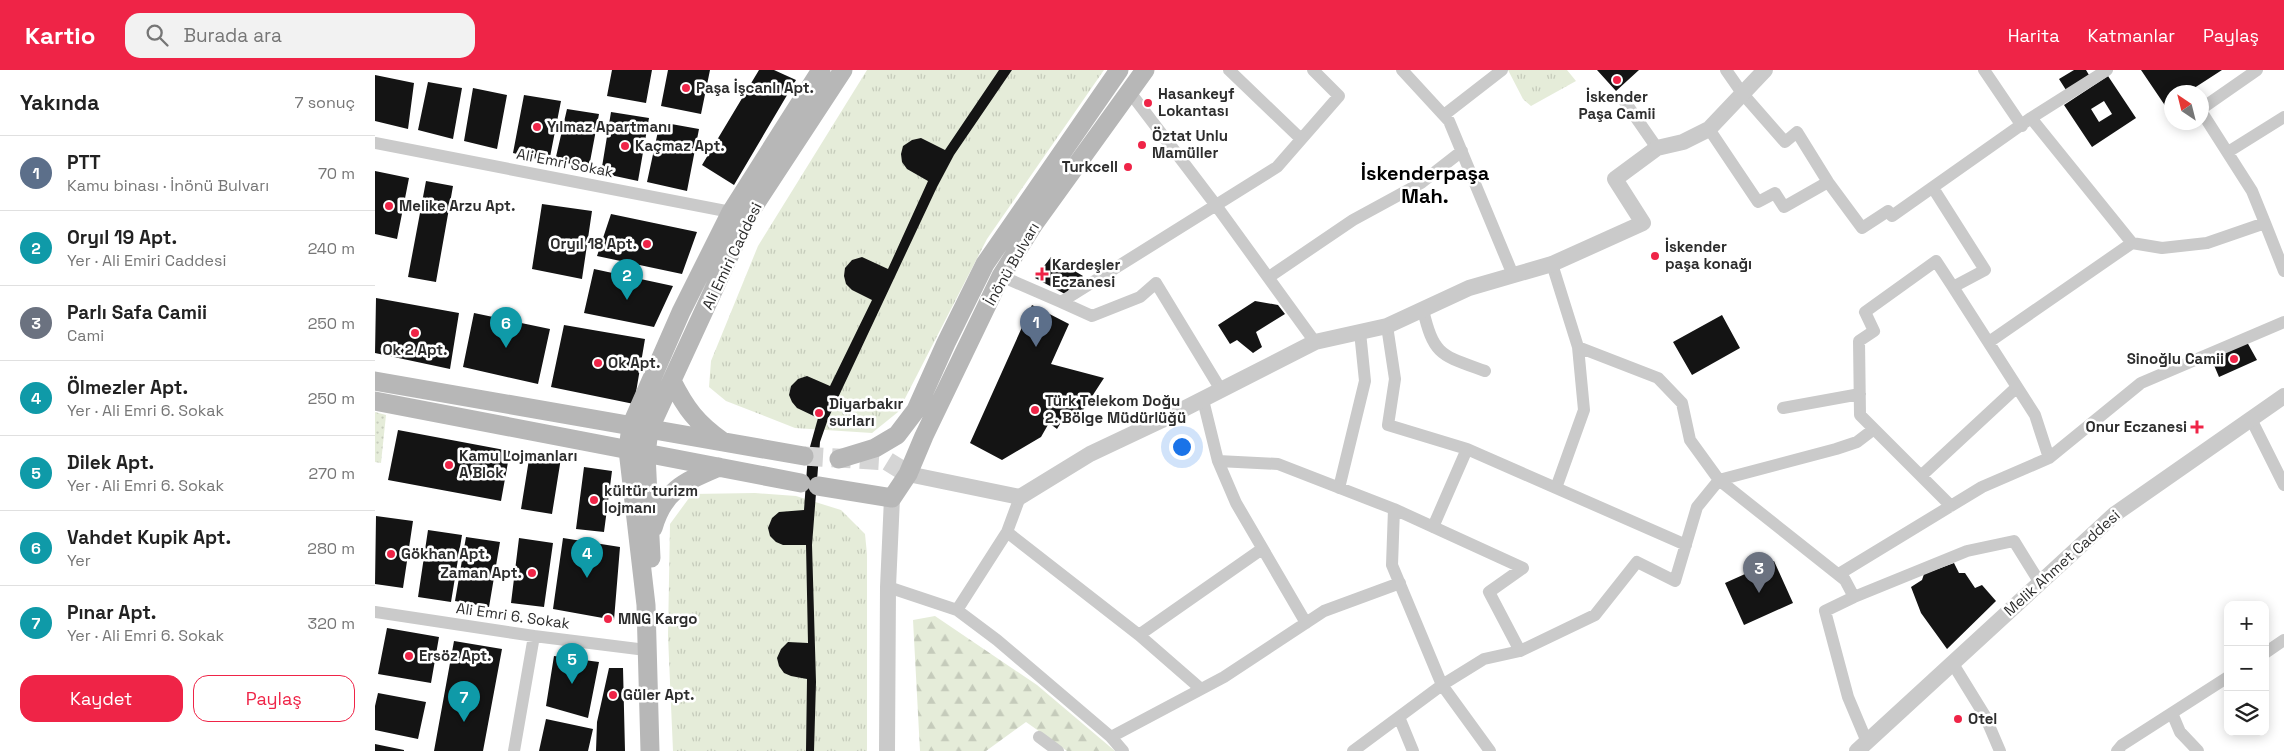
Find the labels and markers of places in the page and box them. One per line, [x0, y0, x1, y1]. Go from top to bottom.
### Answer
marker: İskender Paşa Camii [1611, 74, 1623, 86]
place label: Paşa İşcanlı Apt. [696, 78, 814, 97]
marker: Paşa İşcanlı Apt. [680, 82, 692, 94]
place label: Hasankeyf Lokantası [1158, 84, 1235, 120]
place label: İskender Paşa Camii [1579, 87, 1655, 123]
marker: Hasankeyf Lokantası [1142, 97, 1154, 109]
place label: Yılmaz Apartmanı [547, 117, 671, 136]
marker: Yılmaz Apartmanı [531, 121, 543, 133]
place label: Öztat Unlu Mamüller [1152, 126, 1228, 162]
place label: Kaçmaz Apt. [635, 136, 725, 155]
marker: Öztat Unlu Mamüller [1136, 139, 1148, 151]
marker: Kaçmaz Apt. [619, 140, 631, 152]
place label: Turkcell [1062, 157, 1118, 176]
marker: Turkcell [1122, 161, 1134, 173]
place label: Melike Arzu Apt. [399, 196, 515, 215]
marker: Melike Arzu Apt. [383, 200, 395, 212]
place label: Oryıl 18 Apt. [550, 234, 637, 253]
place label: İskender paşa konağı [1665, 237, 1752, 273]
marker: Oryıl 18 Apt. [641, 238, 653, 250]
marker: İskender paşa konağı [1649, 250, 1661, 262]
place label: Kardeşler Eczanesi [1052, 255, 1120, 291]
pin: 2 [611, 259, 643, 300]
marker: Kardeşler Eczanesi [1036, 268, 1048, 280]
pin: 1 [1020, 306, 1052, 347]
pin: 6 [490, 307, 522, 348]
marker: Ok 2 Apt. [409, 327, 421, 339]
place label: Ok 2 Apt. [382, 340, 448, 359]
place label: Sinoğlu Camii [2127, 349, 2224, 368]
place label: Ok Apt. [608, 353, 660, 372]
marker: Sinoğlu Camii [2228, 353, 2240, 365]
marker: Ok Apt. [592, 357, 604, 369]
place label: Türk Telekom Doğu 2. Bölge Müdürlüğü [1045, 391, 1186, 427]
place label: Diyarbakır surları [829, 394, 904, 430]
marker: Türk Telekom Doğu 2. Bölge Müdürlüğü [1029, 404, 1041, 416]
marker: Diyarbakır surları [813, 407, 825, 419]
place label: Onur Eczanesi [2086, 417, 2187, 436]
marker: Onur Eczanesi [2191, 421, 2203, 433]
place label: Kamu Lojmanları A Blok [459, 446, 577, 482]
marker: Kamu Lojmanları A Blok [443, 459, 455, 471]
place label: kültür turizm lojmanı [604, 481, 698, 517]
marker: kültür turizm lojmanı [588, 494, 600, 506]
pin: 4 [571, 537, 603, 578]
place label: Gökhan Apt. [401, 544, 490, 563]
marker: Gökhan Apt. [385, 548, 397, 560]
pin: 3 [1743, 552, 1775, 593]
place label: Zaman Apt. [440, 563, 522, 582]
marker: Zaman Apt. [526, 567, 538, 579]
place label: MNG Kargo [618, 609, 698, 628]
marker: MNG Kargo [602, 613, 614, 625]
pin: 5 [556, 643, 588, 684]
place label: Ersöz Apt. [419, 646, 492, 665]
marker: Ersöz Apt. [403, 650, 415, 662]
pin: 7 [448, 681, 480, 722]
place label: Güler Apt. [623, 685, 695, 704]
marker: Güler Apt. [607, 689, 619, 701]
place label: Otel [1968, 709, 1997, 728]
marker: Otel [1952, 713, 1964, 725]

